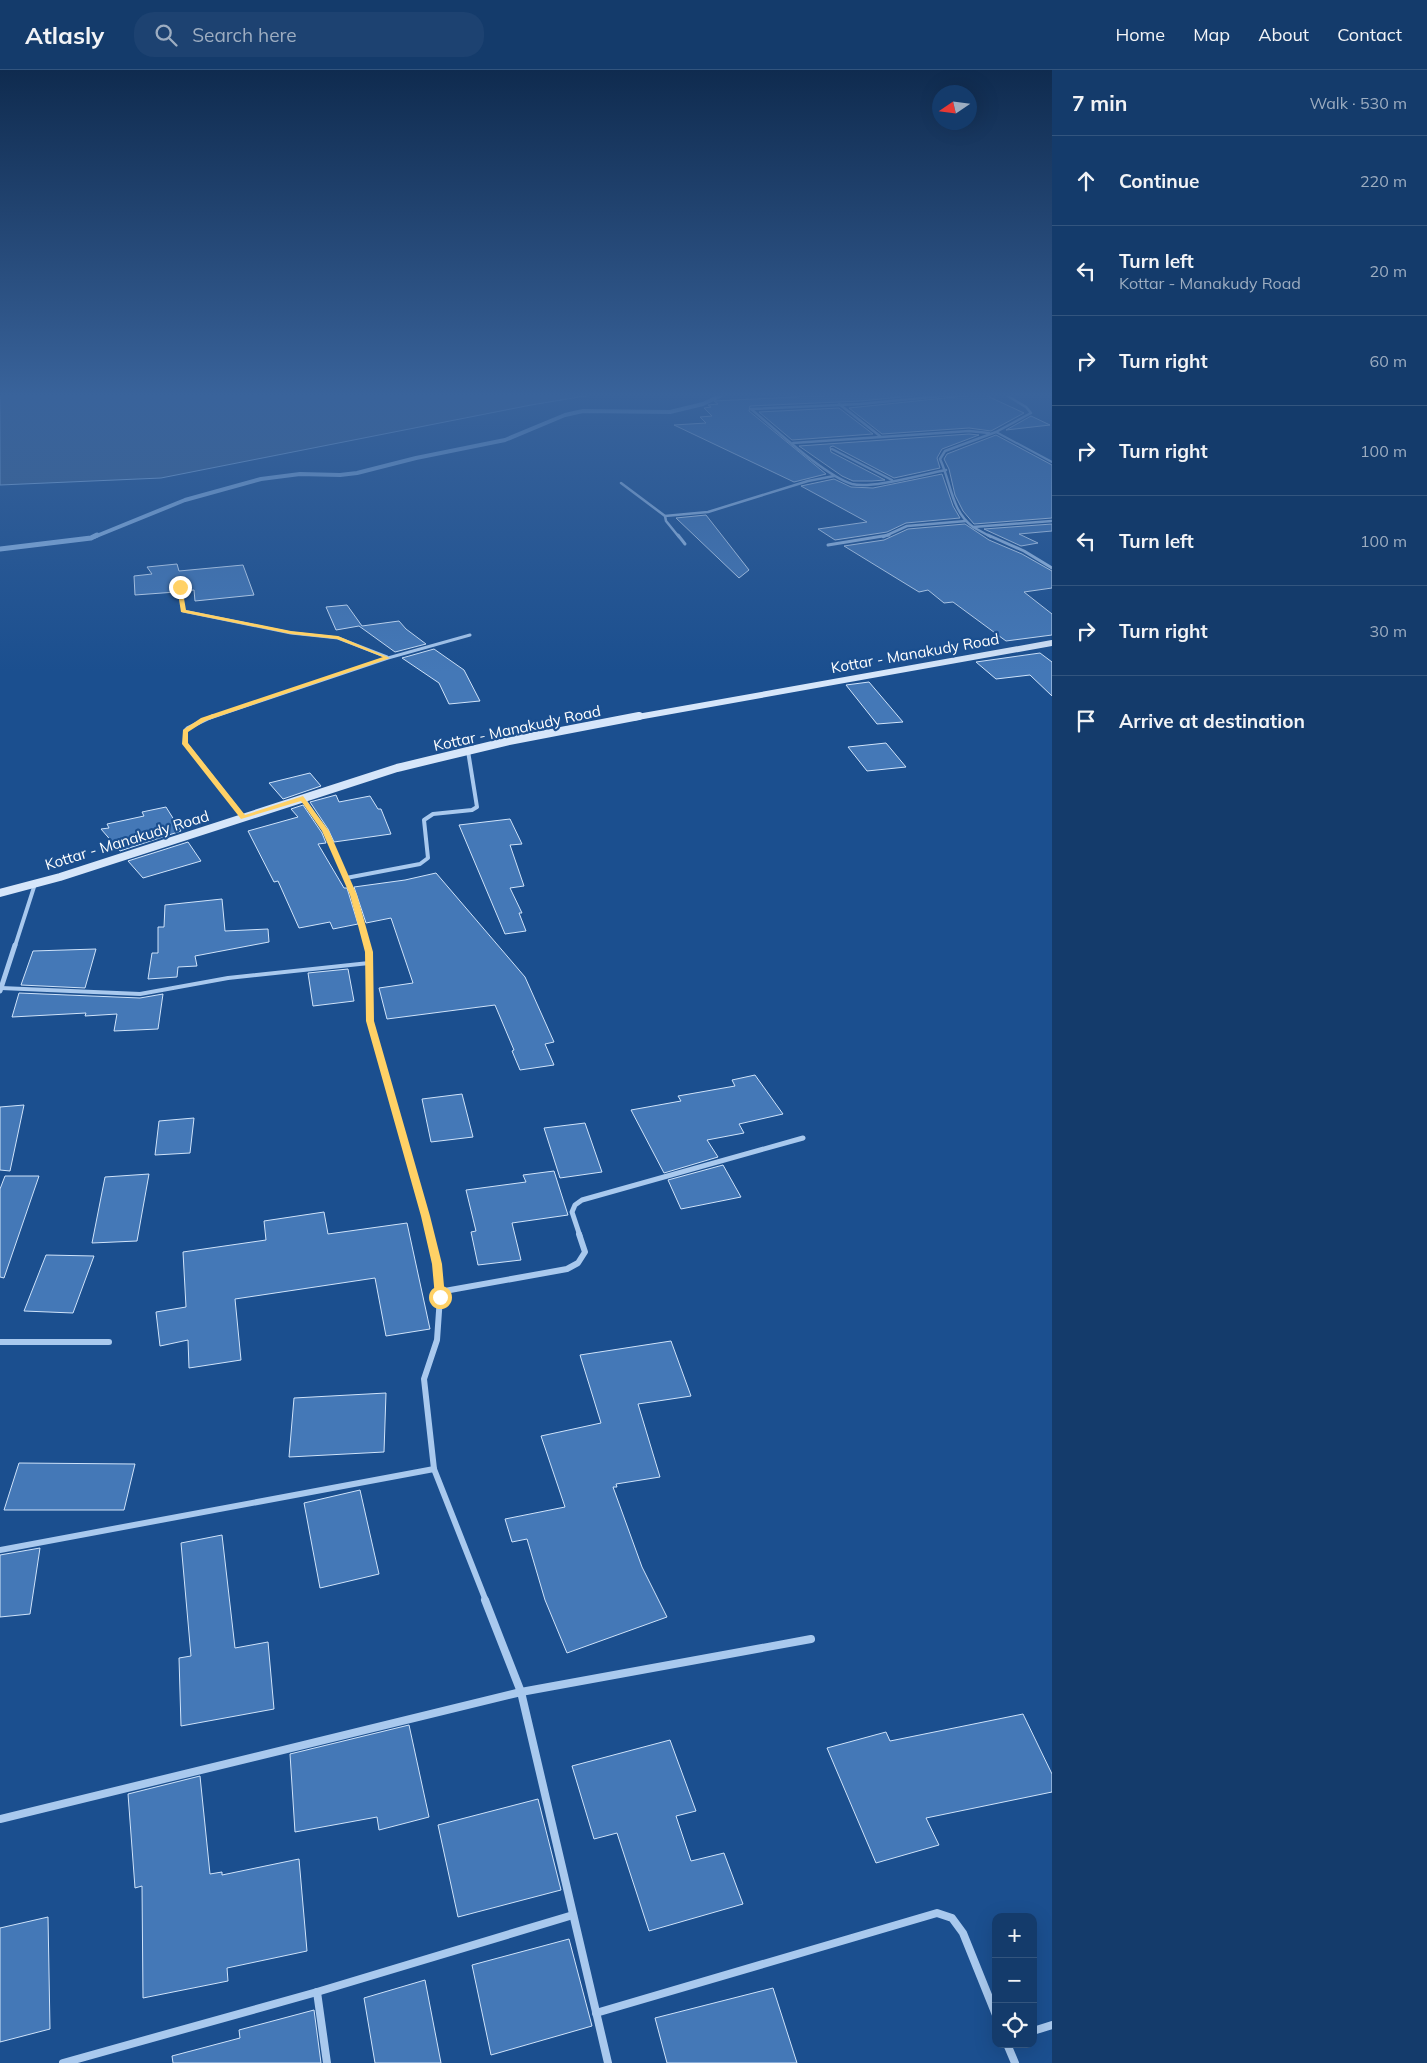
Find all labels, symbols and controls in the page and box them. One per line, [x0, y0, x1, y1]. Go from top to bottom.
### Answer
search box [134, 12, 484, 57]
text: Atlasly [25, 20, 104, 50]
icon: search [152, 21, 180, 49]
text: Search here [192, 23, 297, 47]
text: Home [1115, 23, 1165, 46]
text: Map [1193, 23, 1230, 46]
text: About [1258, 23, 1309, 46]
text: Contact [1337, 23, 1402, 46]
north arrow [932, 85, 977, 130]
text: 7 min [1072, 90, 1127, 116]
text: Walk · 530 m [1309, 93, 1407, 113]
icon: ahead [1072, 167, 1100, 195]
text: Continue [1119, 169, 1199, 193]
text: 220 m [1360, 171, 1407, 191]
text: Turn left [1119, 249, 1194, 273]
icon: left [1072, 257, 1100, 285]
text: 20 m [1370, 261, 1407, 281]
text: Kottar - Manakudy Road [1119, 273, 1301, 293]
icon: right [1072, 347, 1100, 375]
text: Turn right [1119, 349, 1208, 373]
text: 60 m [1370, 351, 1407, 371]
icon: right [1072, 437, 1100, 465]
text: Turn right [1119, 439, 1208, 463]
text: 100 m [1360, 441, 1407, 461]
icon: left [1072, 527, 1100, 555]
text: Turn left [1119, 529, 1194, 553]
text: 100 m [1360, 531, 1407, 551]
route end [169, 576, 192, 599]
icon: right [1072, 617, 1100, 645]
text: Turn right [1119, 619, 1208, 643]
text: 30 m [1370, 621, 1407, 641]
street label: Kottar - Manakudy Road [829, 629, 1001, 677]
street label: Kottar - Manakudy Road [432, 701, 602, 755]
icon: arrive [1072, 707, 1100, 735]
text: Arrive at destination [1119, 709, 1305, 733]
street label: Kottar - Manakudy Road [43, 806, 211, 874]
route start [429, 1286, 452, 1309]
map controls [992, 1913, 1037, 2048]
button: + [992, 1913, 1037, 1958]
button: − [992, 1958, 1037, 2003]
button: locate [992, 2003, 1037, 2048]

